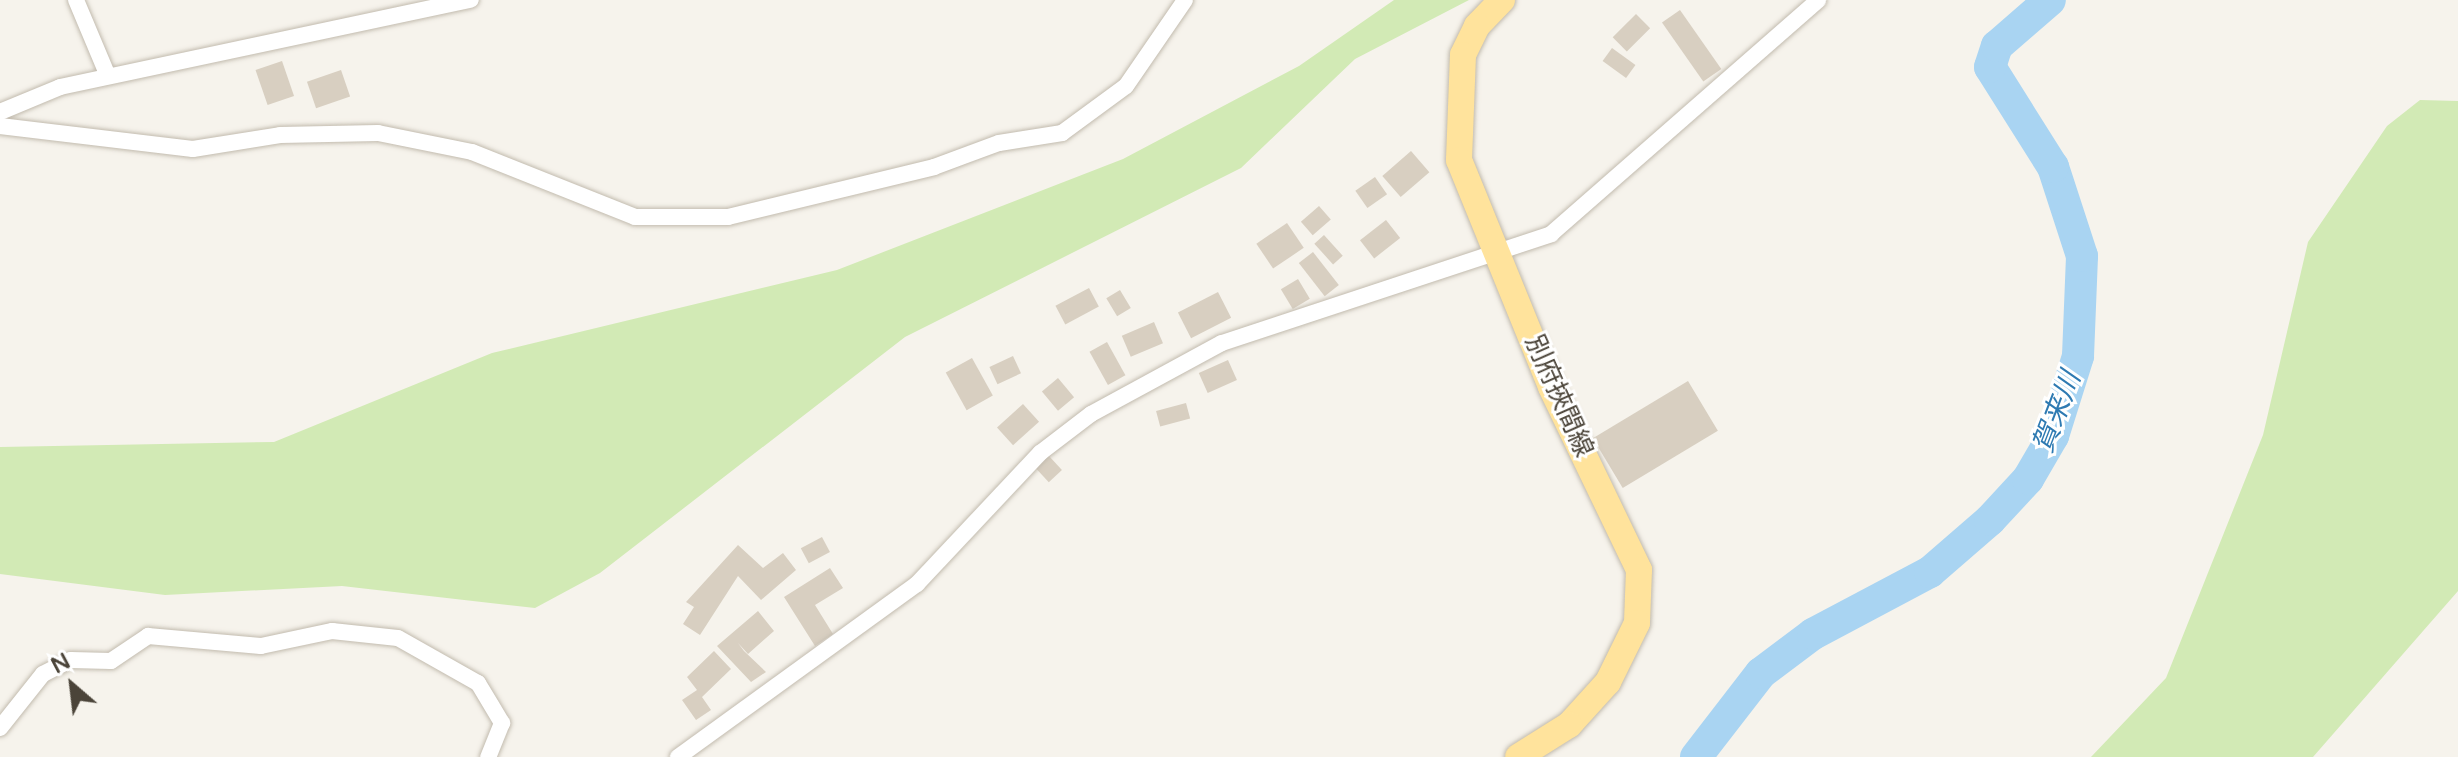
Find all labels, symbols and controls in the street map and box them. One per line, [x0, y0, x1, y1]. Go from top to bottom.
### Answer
street label: 別府挾間線 [1518, 330, 1600, 462]
water label: 賀来川 [2026, 367, 2088, 457]
north arrow [32, 645, 112, 725]
text: N [47, 648, 75, 679]

